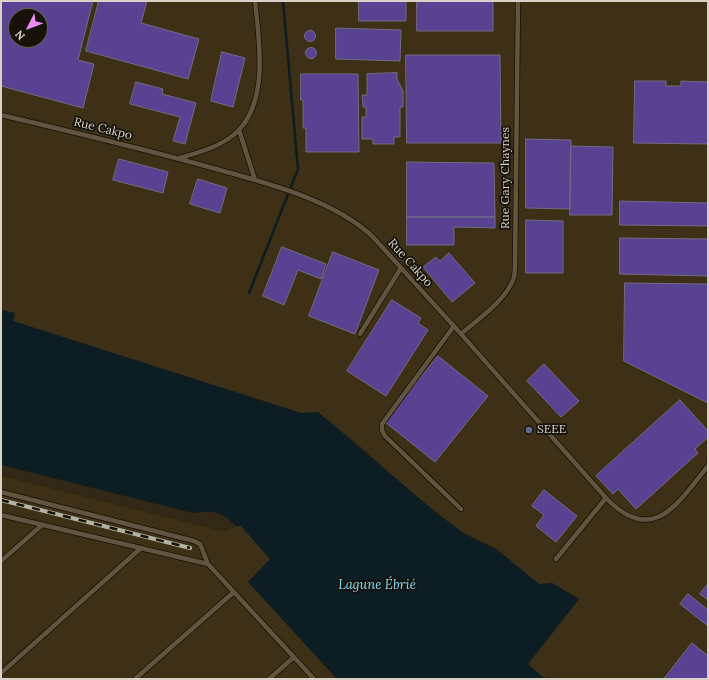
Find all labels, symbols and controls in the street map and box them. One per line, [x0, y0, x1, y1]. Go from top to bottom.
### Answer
north arrow [8, 8, 48, 48]
text: N [12, 28, 28, 43]
street label: Rue Cakpo [72, 115, 134, 143]
street label: Rue Gary Chaynes [499, 127, 513, 229]
street label: Rue Cakpo [385, 236, 435, 290]
place label: SEEE [537, 423, 566, 437]
marker: SEEE [524, 425, 534, 435]
water label: Lagune Ébrié [338, 577, 416, 593]

